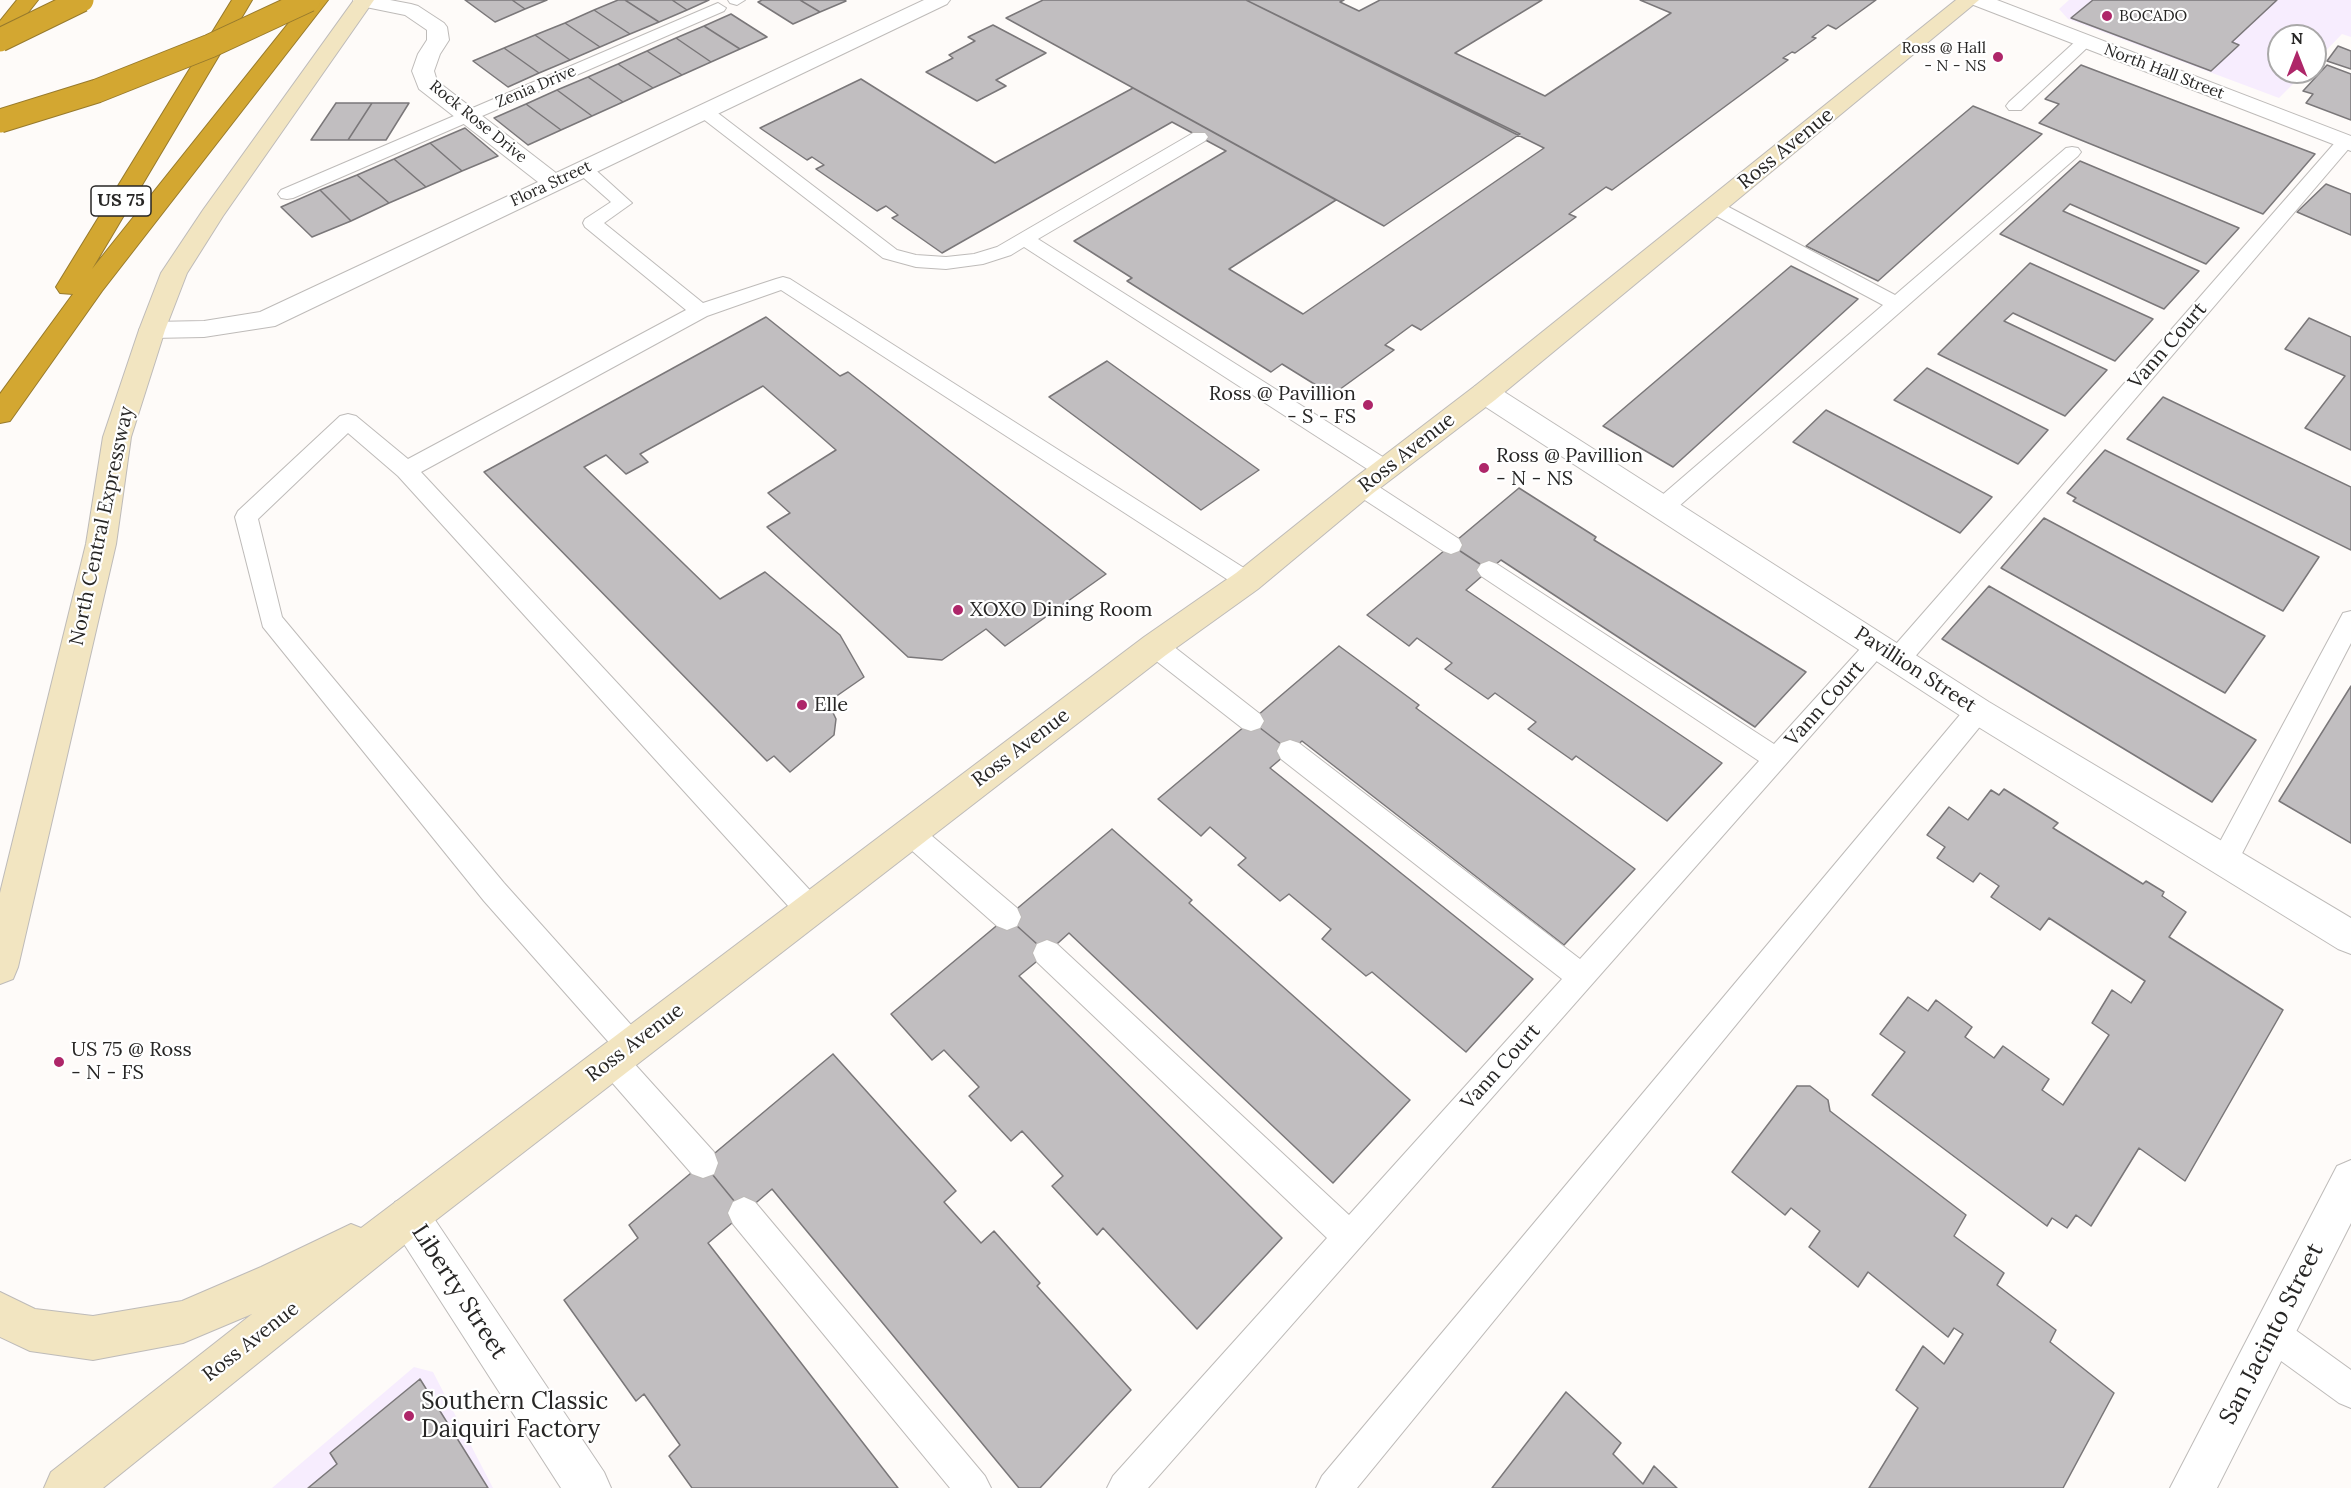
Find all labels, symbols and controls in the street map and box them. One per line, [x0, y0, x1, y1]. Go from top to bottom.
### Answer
place label: BOCADO [2119, 6, 2187, 26]
marker: BOCADO [2100, 9, 2114, 23]
north arrow [2267, 24, 2327, 84]
text: N [2291, 28, 2303, 48]
place label: Ross @ Hall - N - NS [1901, 38, 1986, 76]
street label: North Hall Street [2101, 40, 2227, 104]
marker: Ross @ Hall - N - NS [1991, 50, 2005, 64]
street label: Zenia Drive [493, 62, 579, 112]
street label: Rock Rose Drive [425, 77, 531, 167]
street label: Ross Avenue [1733, 103, 1839, 195]
street label: Flora Street [507, 157, 595, 211]
road number: US 75 [91, 186, 151, 216]
street label: Vann Court [2124, 298, 2212, 394]
place label: Ross @ Pavillion - S - FS [1209, 382, 1356, 429]
marker: Ross @ Pavillion - S - FS [1361, 398, 1375, 412]
street label: North Central Expressway [65, 404, 139, 648]
street label: Ross Avenue [1354, 408, 1460, 498]
place label: Ross @ Pavillion - N - NS [1496, 444, 1643, 491]
marker: Ross @ Pavillion - N - NS [1477, 461, 1491, 475]
place label: XOXO Dining Room [970, 598, 1152, 622]
marker: XOXO Dining Room [951, 603, 965, 617]
street label: Pavillion Street [1850, 622, 1980, 718]
street label: Vann Court [1780, 656, 1870, 752]
place label: Elle [814, 693, 848, 717]
marker: Elle [795, 698, 809, 712]
street label: Ross Avenue [968, 704, 1074, 792]
street label: Ross Avenue [582, 999, 688, 1087]
street label: Vann Court [1456, 1019, 1546, 1115]
place label: US 75 @ Ross - N - FS [71, 1038, 192, 1085]
marker: US 75 @ Ross - N - FS [52, 1055, 66, 1069]
street label: Liberty Street [405, 1219, 513, 1365]
street label: San Jacinto Street [2214, 1239, 2330, 1429]
street label: Ross Avenue [198, 1297, 304, 1387]
place label: Southern Classic Daiquiri Factory [421, 1388, 608, 1444]
marker: Southern Classic Daiquiri Factory [402, 1409, 416, 1423]

